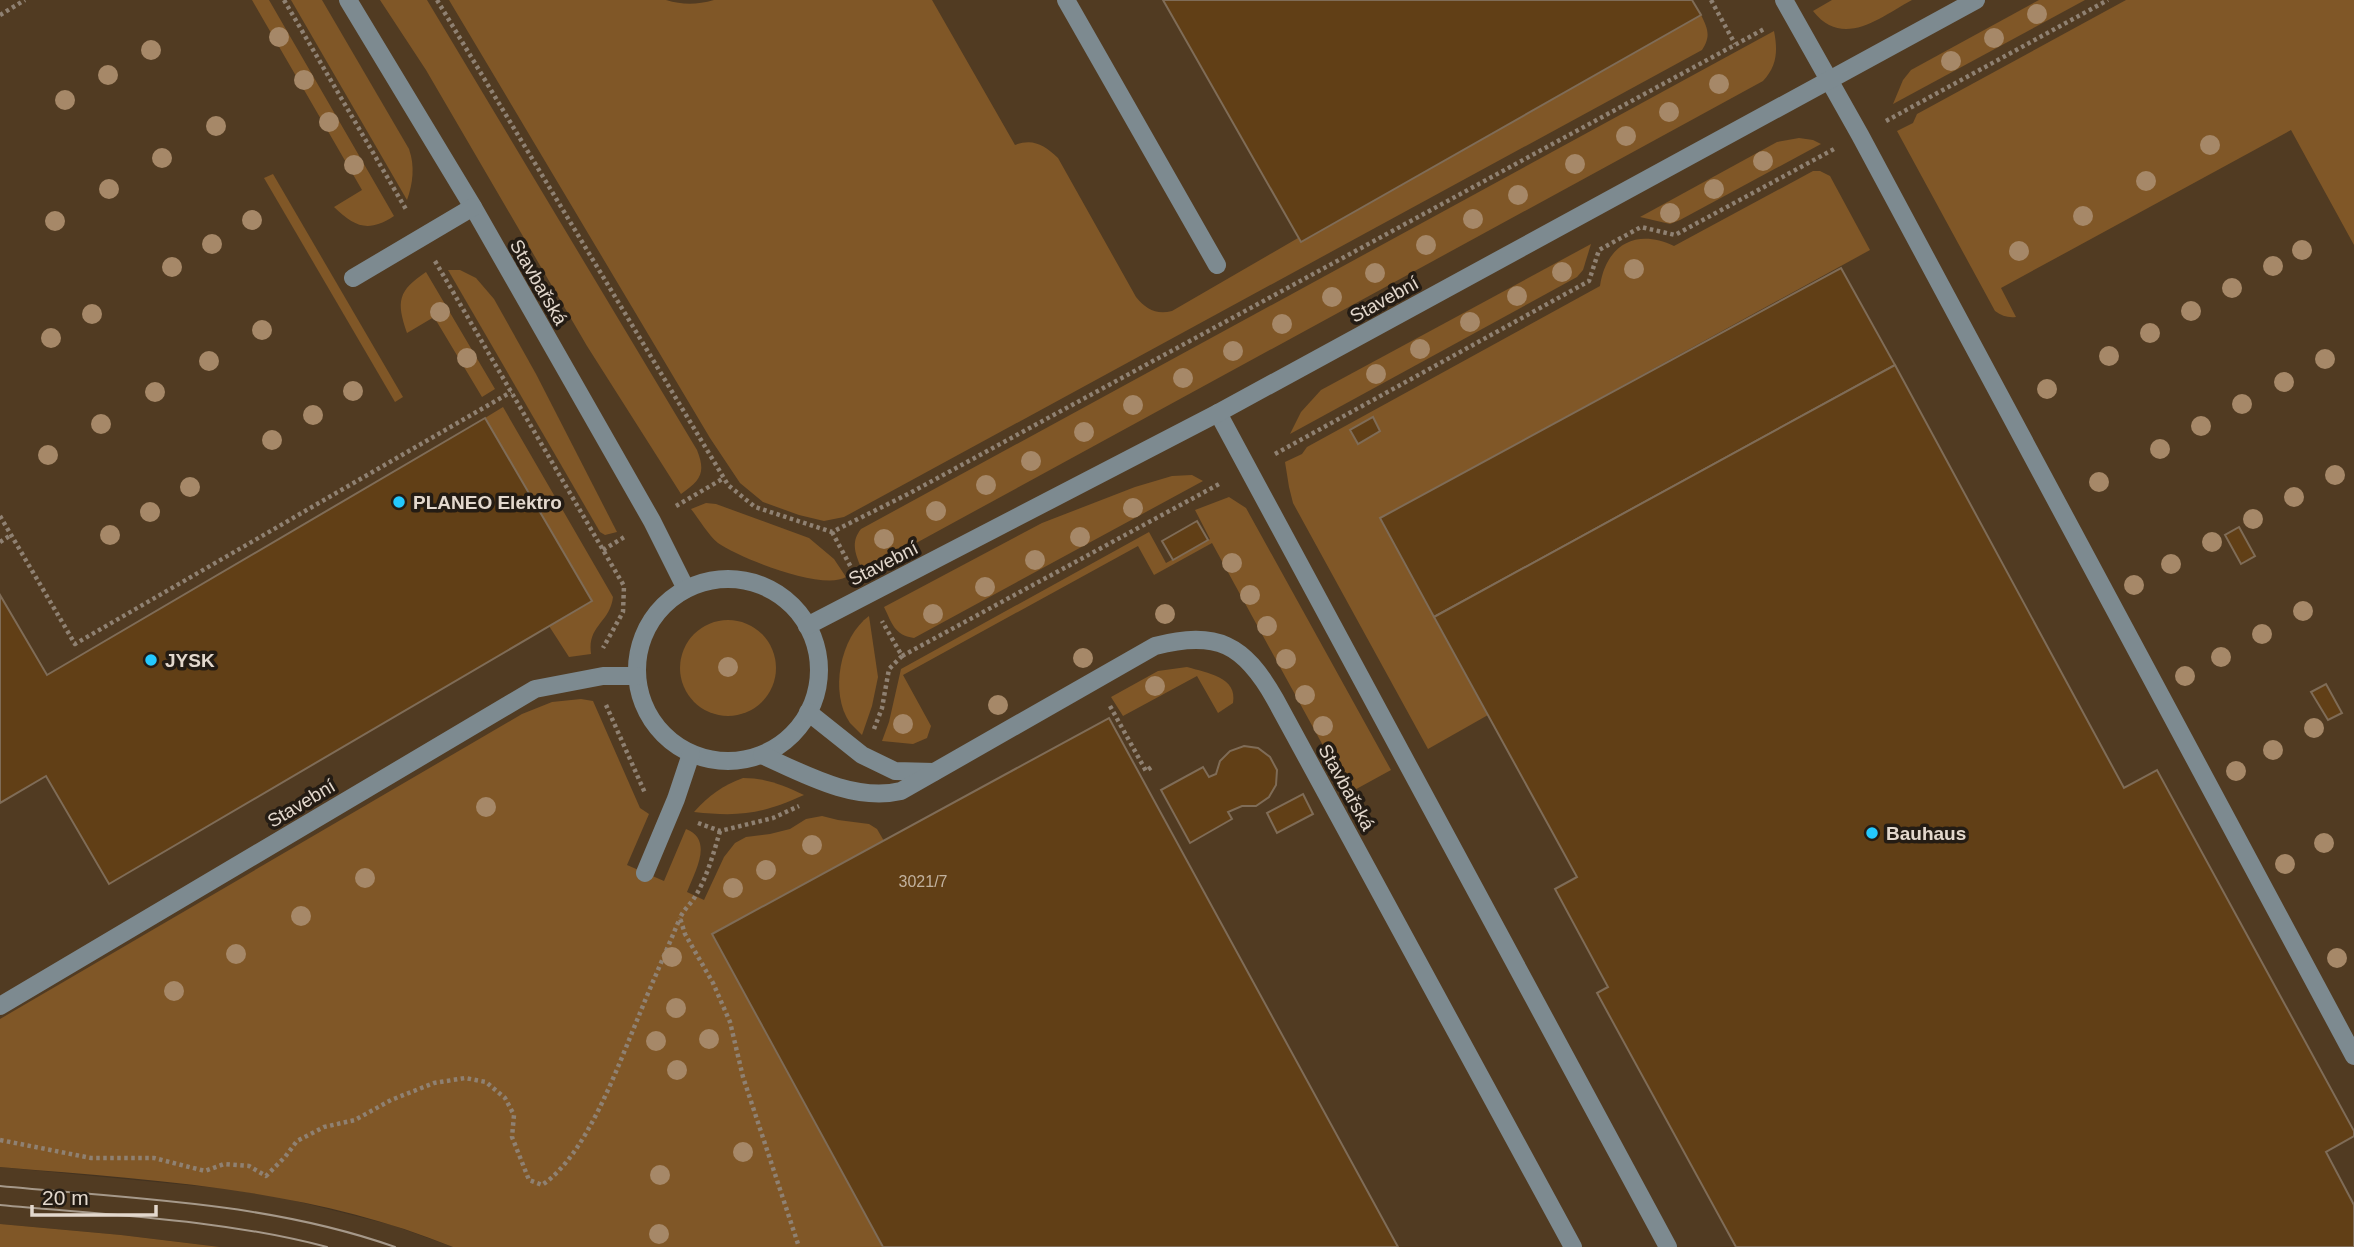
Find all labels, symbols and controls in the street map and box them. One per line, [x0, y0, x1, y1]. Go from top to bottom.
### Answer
street label: Stavbařská [506, 236, 572, 329]
street label: Stavební [1346, 272, 1423, 327]
place label: PLANEO Elektro [413, 492, 562, 513]
marker: PLANEO Elektro [391, 494, 407, 510]
street label: Stavební [845, 537, 922, 590]
place label: JYSK [165, 650, 215, 671]
marker: JYSK [143, 652, 159, 668]
street label: Stavbařská [1314, 741, 1379, 834]
street label: Stavební [264, 775, 339, 832]
place label: Bauhaus [1886, 823, 1966, 844]
marker: Bauhaus [1864, 825, 1880, 841]
house number: 3021/7 [899, 873, 948, 890]
scale bar [32, 1174, 156, 1218]
text: 20 m [42, 1186, 89, 1209]

